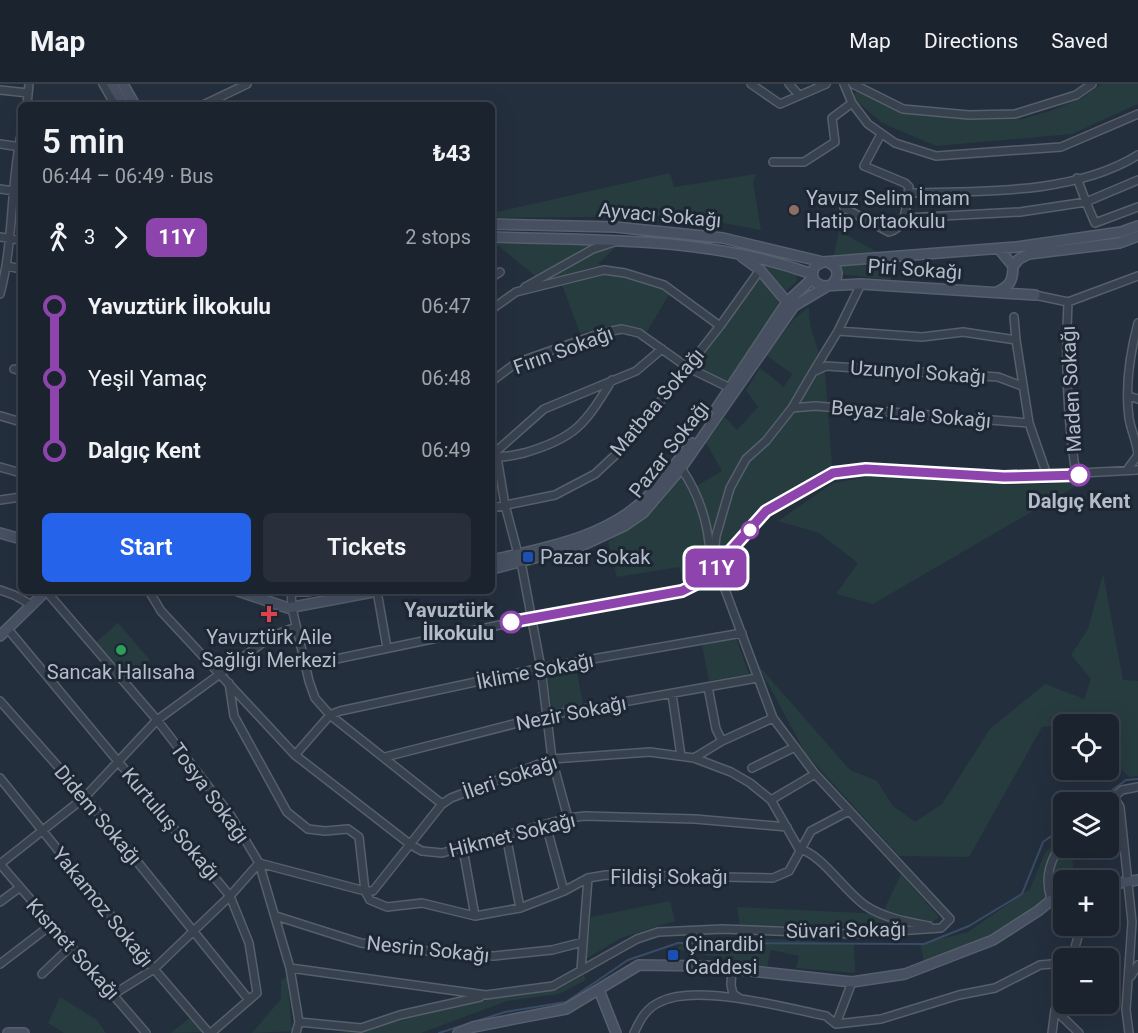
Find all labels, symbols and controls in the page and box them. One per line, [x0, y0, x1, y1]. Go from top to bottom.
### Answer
text: Map [30, 25, 85, 58]
text: Map [849, 29, 891, 53]
text: Directions [924, 29, 1018, 53]
text: Saved [1051, 29, 1108, 53]
text: 5 min [42, 122, 125, 161]
text: ₺43 [433, 141, 471, 166]
text: 06:44 – 06:49 · Bus [42, 164, 214, 188]
place label: Yavuz Selim İmam Hatip Ortaokulu [806, 186, 970, 233]
street label: Ayvacı Sokağı [598, 198, 722, 232]
marker: Yavuz Selim İmam Hatip Ortaokulu [787, 203, 801, 217]
icon: walk [42, 221, 75, 254]
icon: forward [104, 221, 137, 254]
text: 3 [84, 225, 95, 249]
text: 11Y [158, 225, 195, 249]
text: 2 stops [405, 225, 471, 249]
street label: Piri Sokağı [867, 254, 963, 284]
text: Yavuztürk İlkokulu [88, 294, 271, 319]
text: 06:47 [421, 294, 471, 318]
street label: Fırın Sokağı [510, 321, 616, 379]
street label: Maden Sokağı [1056, 325, 1086, 453]
street label: Matbaa Sokağı [605, 343, 709, 461]
street label: Uzunyol Sokağı [849, 355, 987, 389]
text: Yeşil Yamaç [88, 366, 207, 391]
text: 06:48 [421, 366, 471, 390]
street label: Beyaz Lale Sokağı [830, 395, 992, 433]
street label: Pazar Sokağı [624, 396, 714, 502]
text: Dalgıç Kent [88, 438, 201, 463]
text: 06:49 [421, 438, 471, 462]
marker: Dalgıç Kent [1068, 464, 1090, 486]
place label: Dalgıç Kent [1028, 489, 1130, 513]
button: Start [42, 513, 251, 582]
button: Tickets [263, 513, 471, 582]
unlabelled marker [741, 521, 759, 539]
place label: Pazar Sokak [540, 545, 651, 569]
line badge: 11Y [682, 548, 750, 588]
marker: Pazar Sokak [521, 550, 535, 564]
text: 11Y [697, 556, 735, 580]
place label: Yavuztürk İlkokulu [404, 598, 494, 645]
marker: Yavuztürk Aile Sağlığı Merkezi [260, 605, 278, 623]
marker: Yavuztürk İlkokulu [500, 611, 522, 633]
place label: Yavuztürk Aile Sağlığı Merkezi [201, 625, 337, 672]
marker: Sancak Halısaha [114, 643, 128, 657]
street label: İklime Sokağı [474, 648, 596, 694]
place label: Sancak Halısaha [47, 660, 195, 684]
street label: Nezir Sokağı [514, 691, 628, 735]
map controls [1053, 714, 1119, 1014]
button: locate [1053, 714, 1119, 780]
street label: Tosya Sokağı [166, 738, 254, 848]
street label: İleri Sokağı [460, 750, 560, 804]
street label: Didem Sokağı [49, 760, 147, 870]
street label: Kurtuluş Sokağı [117, 763, 225, 885]
button: layers [1053, 792, 1119, 858]
street label: Hikmet Sokağı [446, 808, 578, 862]
street label: Yakamoz Sokağı [47, 842, 159, 972]
street label: Fildişi Sokağı [610, 865, 728, 889]
button: + [1053, 870, 1119, 936]
street label: Kısmet Sokağı [21, 893, 125, 1005]
street label: Süvari Sokağı [786, 917, 906, 943]
street label: Nesrin Sokağı [365, 931, 491, 967]
place label: Çinardibi Caddesi [685, 932, 764, 979]
marker: Çinardibi Caddesi [666, 948, 680, 962]
button: − [1053, 948, 1119, 1014]

